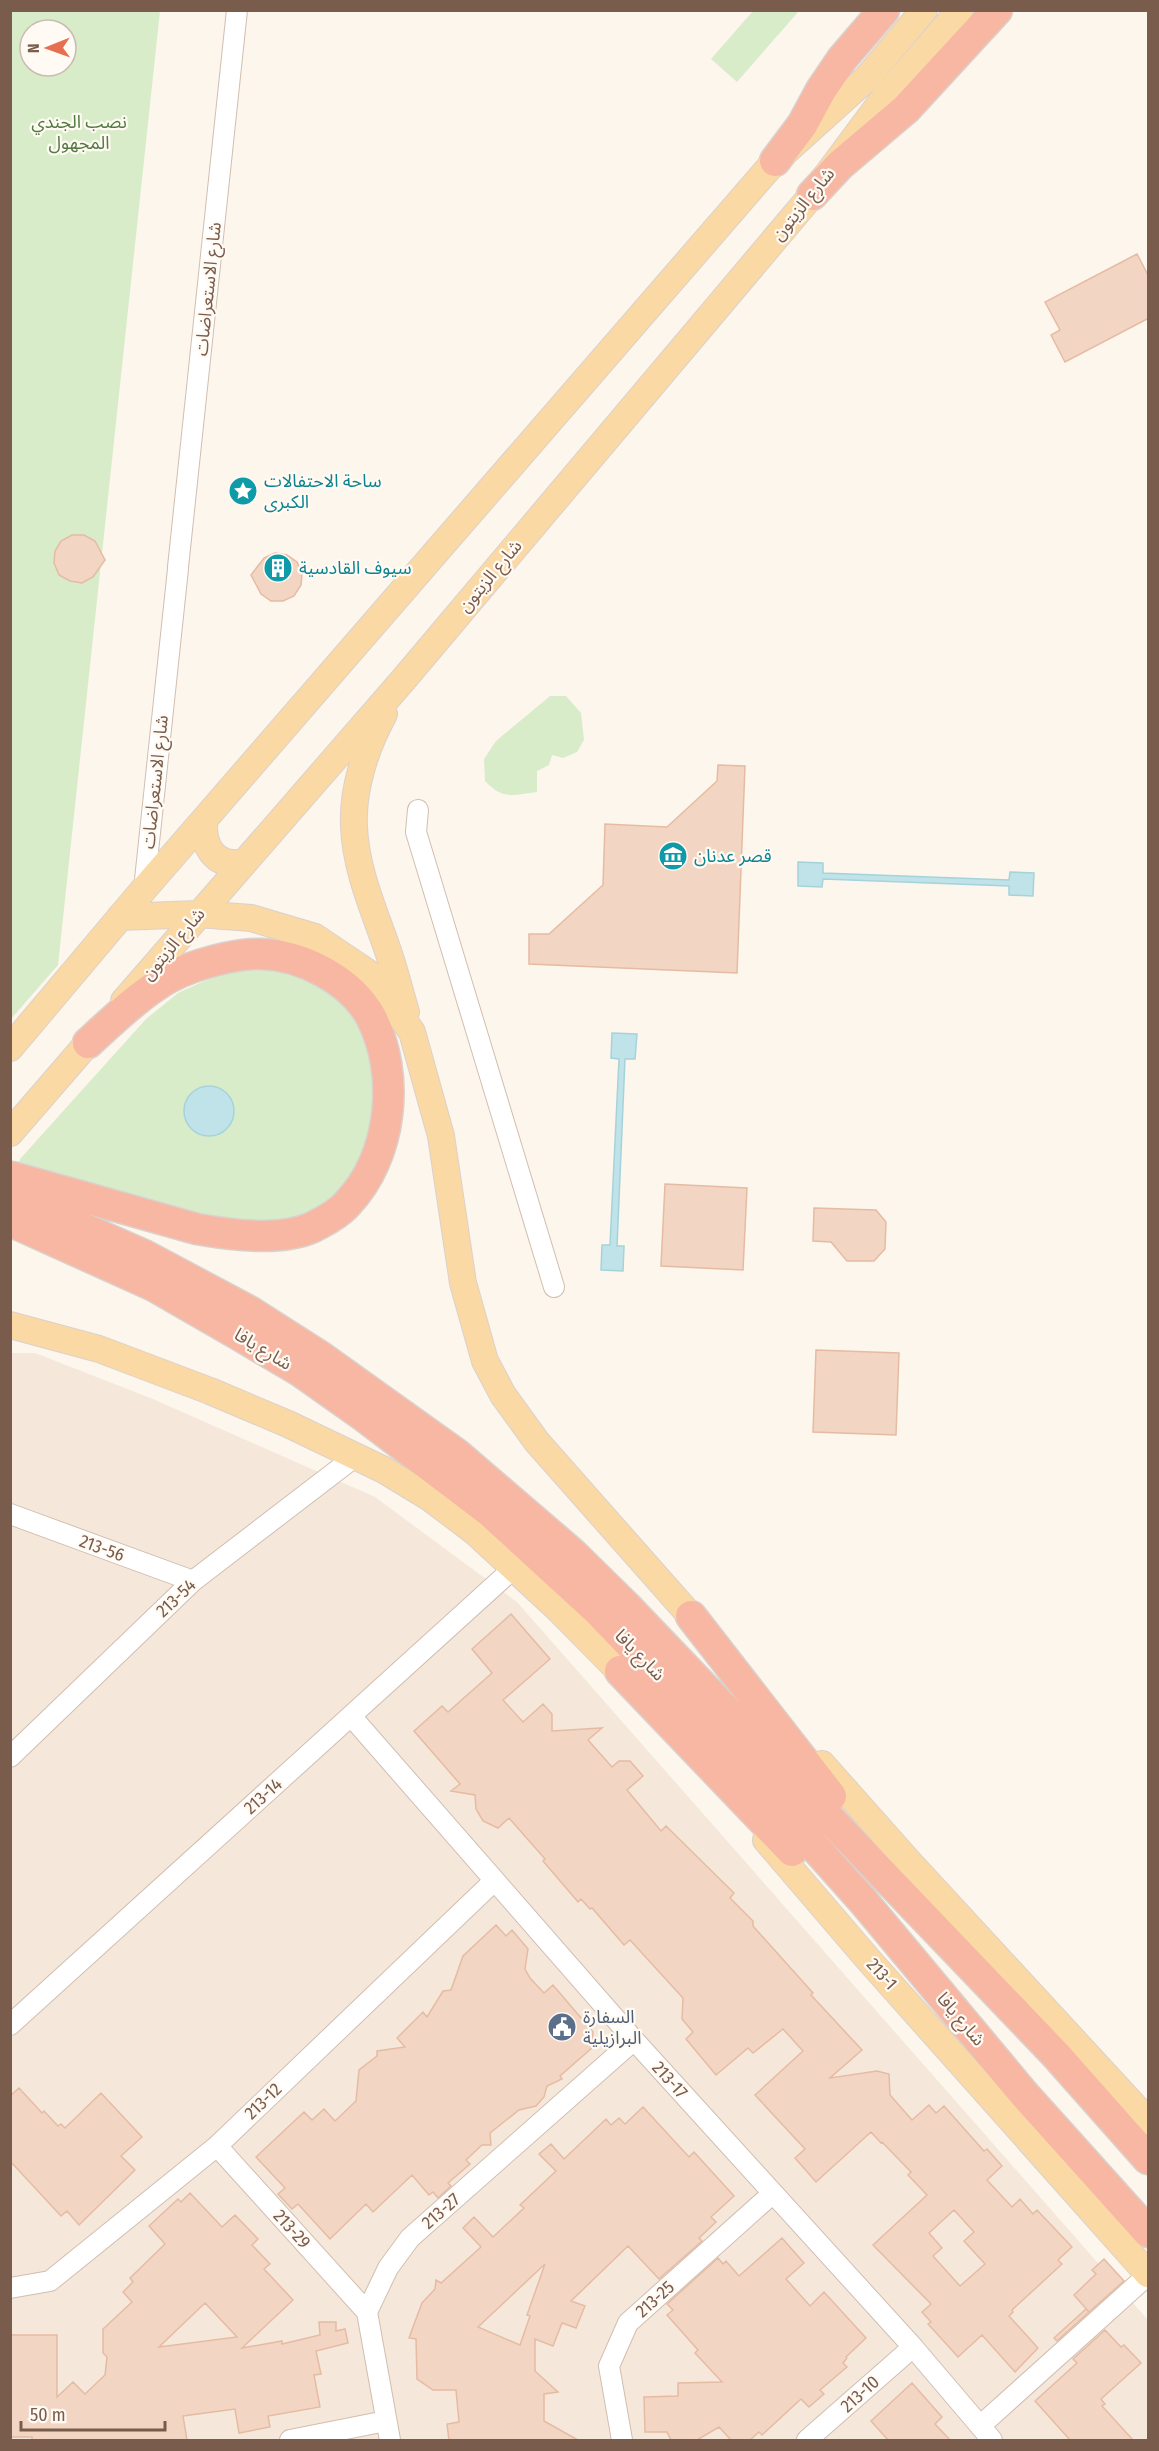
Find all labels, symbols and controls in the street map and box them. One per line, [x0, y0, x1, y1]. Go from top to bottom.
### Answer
north arrow [18, 18, 78, 78]
text: N [24, 43, 43, 53]
park label: نصب الجندي المجهول [31, 111, 127, 154]
street label: شارع الزيتون [767, 163, 842, 247]
street label: شارع الاستعراضات [190, 221, 229, 357]
place label: ساحة الاحتفالات الكبرى [264, 470, 382, 513]
place icon: ساحة الاحتفالات الكبرى [227, 475, 259, 507]
street label: شارع الزيتون [453, 535, 529, 619]
building icon: سيوف القادسية [262, 552, 294, 584]
place label: سيوف القادسية [299, 557, 412, 579]
street label: شارع الاستعراضات [137, 714, 176, 850]
museum icon: قصر عدنان [657, 840, 689, 872]
place label: قصر عدنان [694, 845, 772, 867]
street label: شارع الزيتون [136, 903, 212, 987]
street label: شارع يافا [229, 1323, 296, 1377]
street label: 213-56 [76, 1530, 128, 1566]
street label: 213-54 [152, 1574, 201, 1622]
street label: شارع يافا [608, 1625, 670, 1687]
street label: 213-14 [239, 1773, 287, 1819]
street label: 213-1 [862, 1954, 902, 1994]
street label: شارع يافا [930, 1988, 990, 2052]
place label: السفارة البرازيلية [583, 2006, 641, 2049]
public building icon: السفارة البرازيلية [546, 2011, 578, 2043]
street label: 213-17 [648, 2057, 692, 2103]
street label: 213-12 [240, 2078, 286, 2124]
street label: 213-27 [417, 2188, 465, 2234]
street label: 213-29 [269, 2205, 315, 2253]
street label: 213-25 [631, 2276, 679, 2322]
street label: 213-10 [836, 2371, 884, 2417]
scale bar [21, 2394, 165, 2432]
text: 50 m [30, 2404, 66, 2426]

